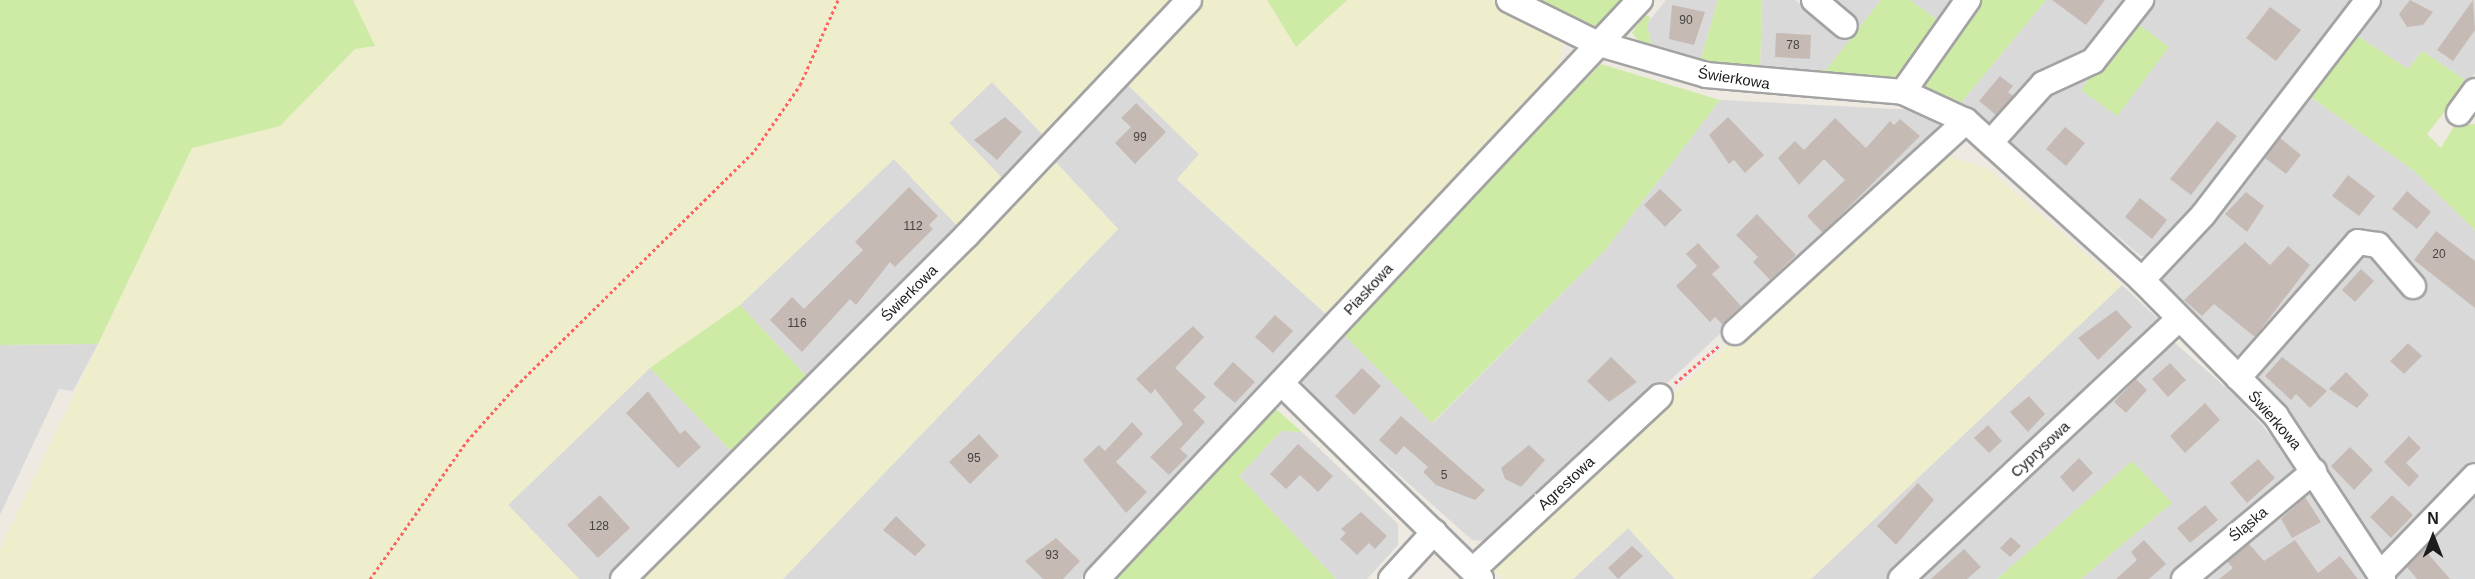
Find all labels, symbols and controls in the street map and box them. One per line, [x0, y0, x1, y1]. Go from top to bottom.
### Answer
house number: 90 [1679, 14, 1693, 28]
house number: 78 [1786, 39, 1800, 53]
street label: Świerkowa [1697, 63, 1771, 93]
house number: 99 [1133, 131, 1147, 145]
house number: 112 [903, 220, 923, 234]
house number: 20 [2432, 248, 2446, 262]
street label: Piaskowa [1340, 259, 1396, 319]
street label: Świerkowa [877, 261, 941, 325]
house number: 116 [787, 317, 807, 331]
street label: Świerkowa [2244, 387, 2306, 453]
street label: Cyprysowa [2007, 417, 2073, 481]
house number: 95 [967, 452, 981, 466]
street label: Agrestowa [1534, 452, 1598, 514]
house number: 5 [1441, 469, 1447, 483]
street label: Śląska [2225, 503, 2271, 545]
north arrow [2403, 507, 2463, 567]
text: N [2427, 510, 2439, 527]
house number: 128 [589, 520, 609, 534]
house number: 93 [1045, 549, 1059, 563]

